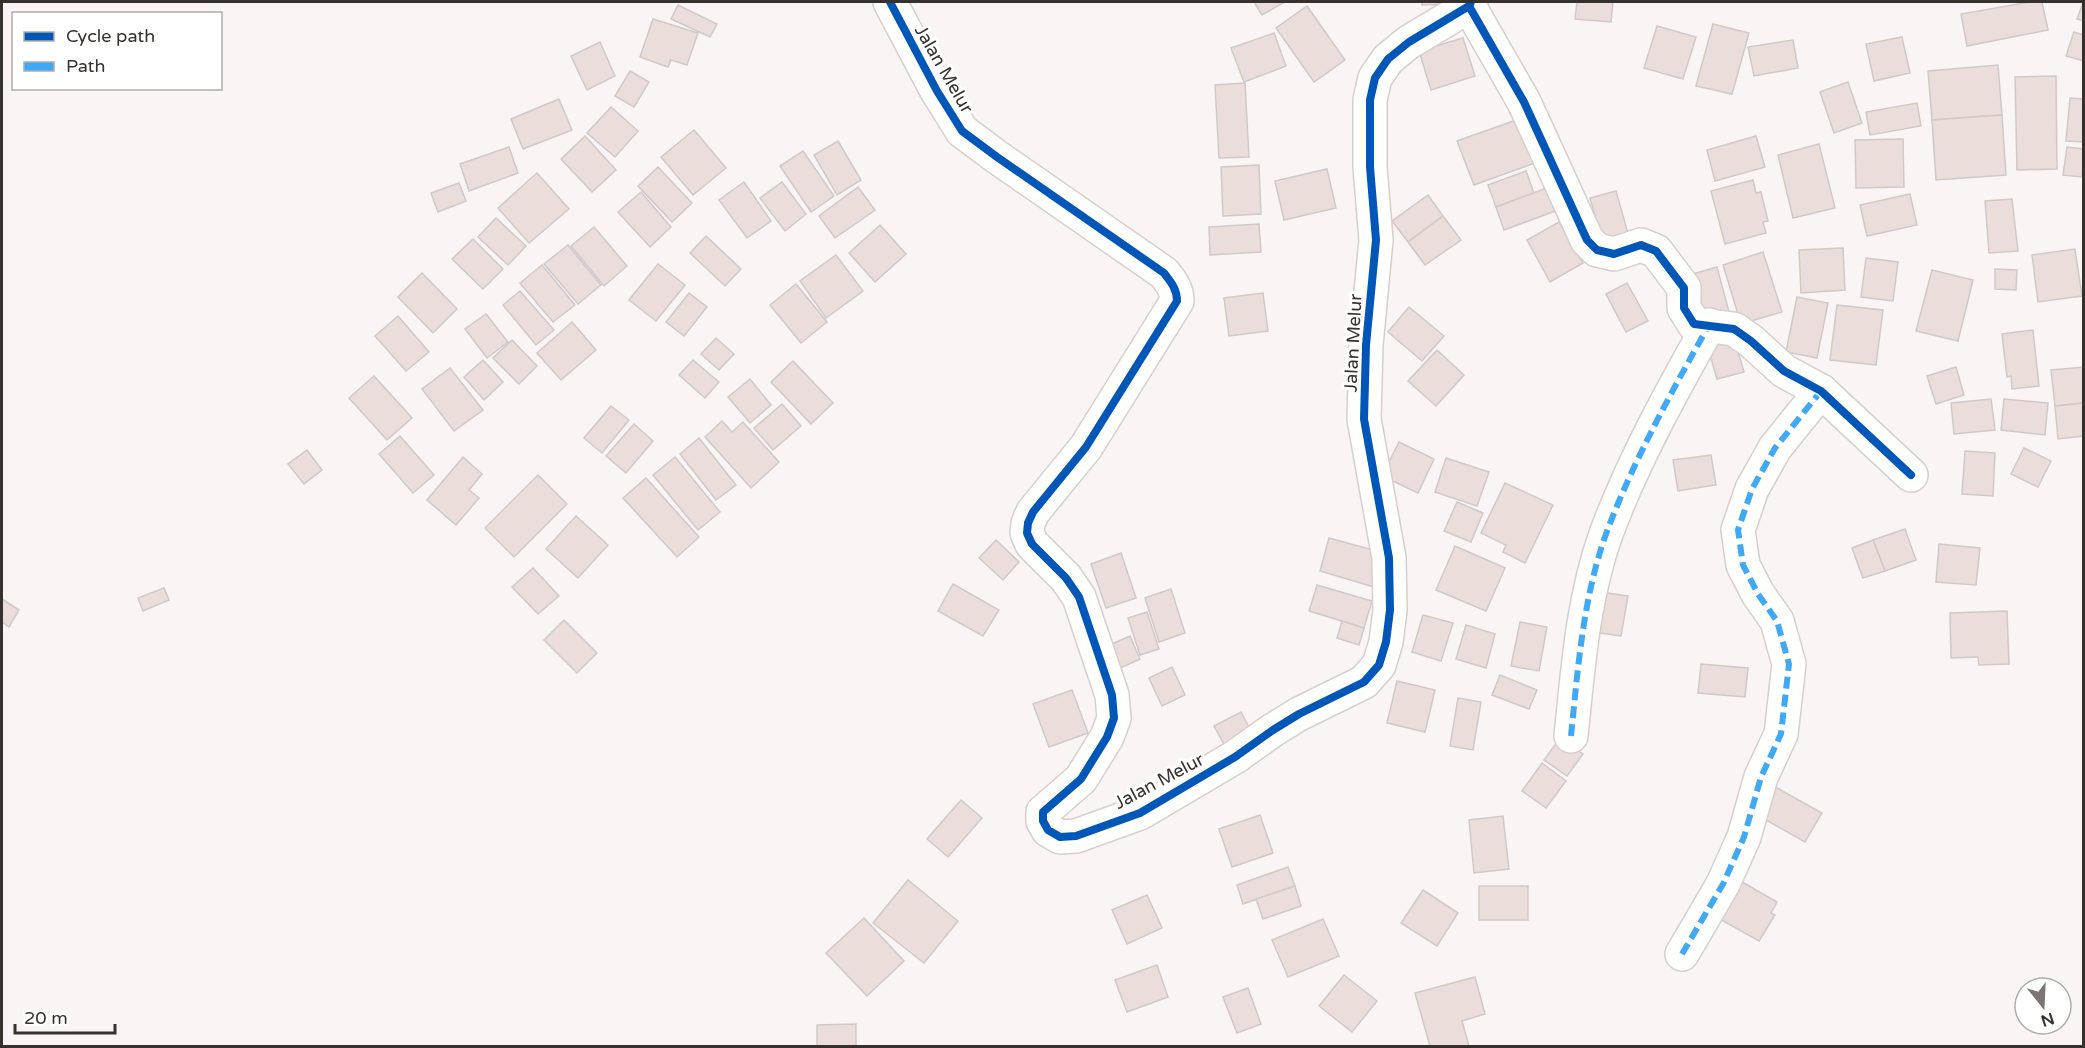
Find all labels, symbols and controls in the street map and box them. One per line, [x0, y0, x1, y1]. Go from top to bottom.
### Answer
legend [12, 12, 222, 90]
street label: Jalan Melur [910, 21, 978, 117]
text: Cycle path [66, 25, 155, 47]
text: Path [66, 55, 105, 77]
street label: Jalan Melur [1339, 293, 1367, 393]
street label: Jalan Melur [1110, 748, 1208, 814]
north arrow [2013, 976, 2073, 1036]
scale bar [15, 997, 116, 1035]
text: 20 m [24, 1007, 68, 1029]
text: N [2038, 1008, 2057, 1031]

